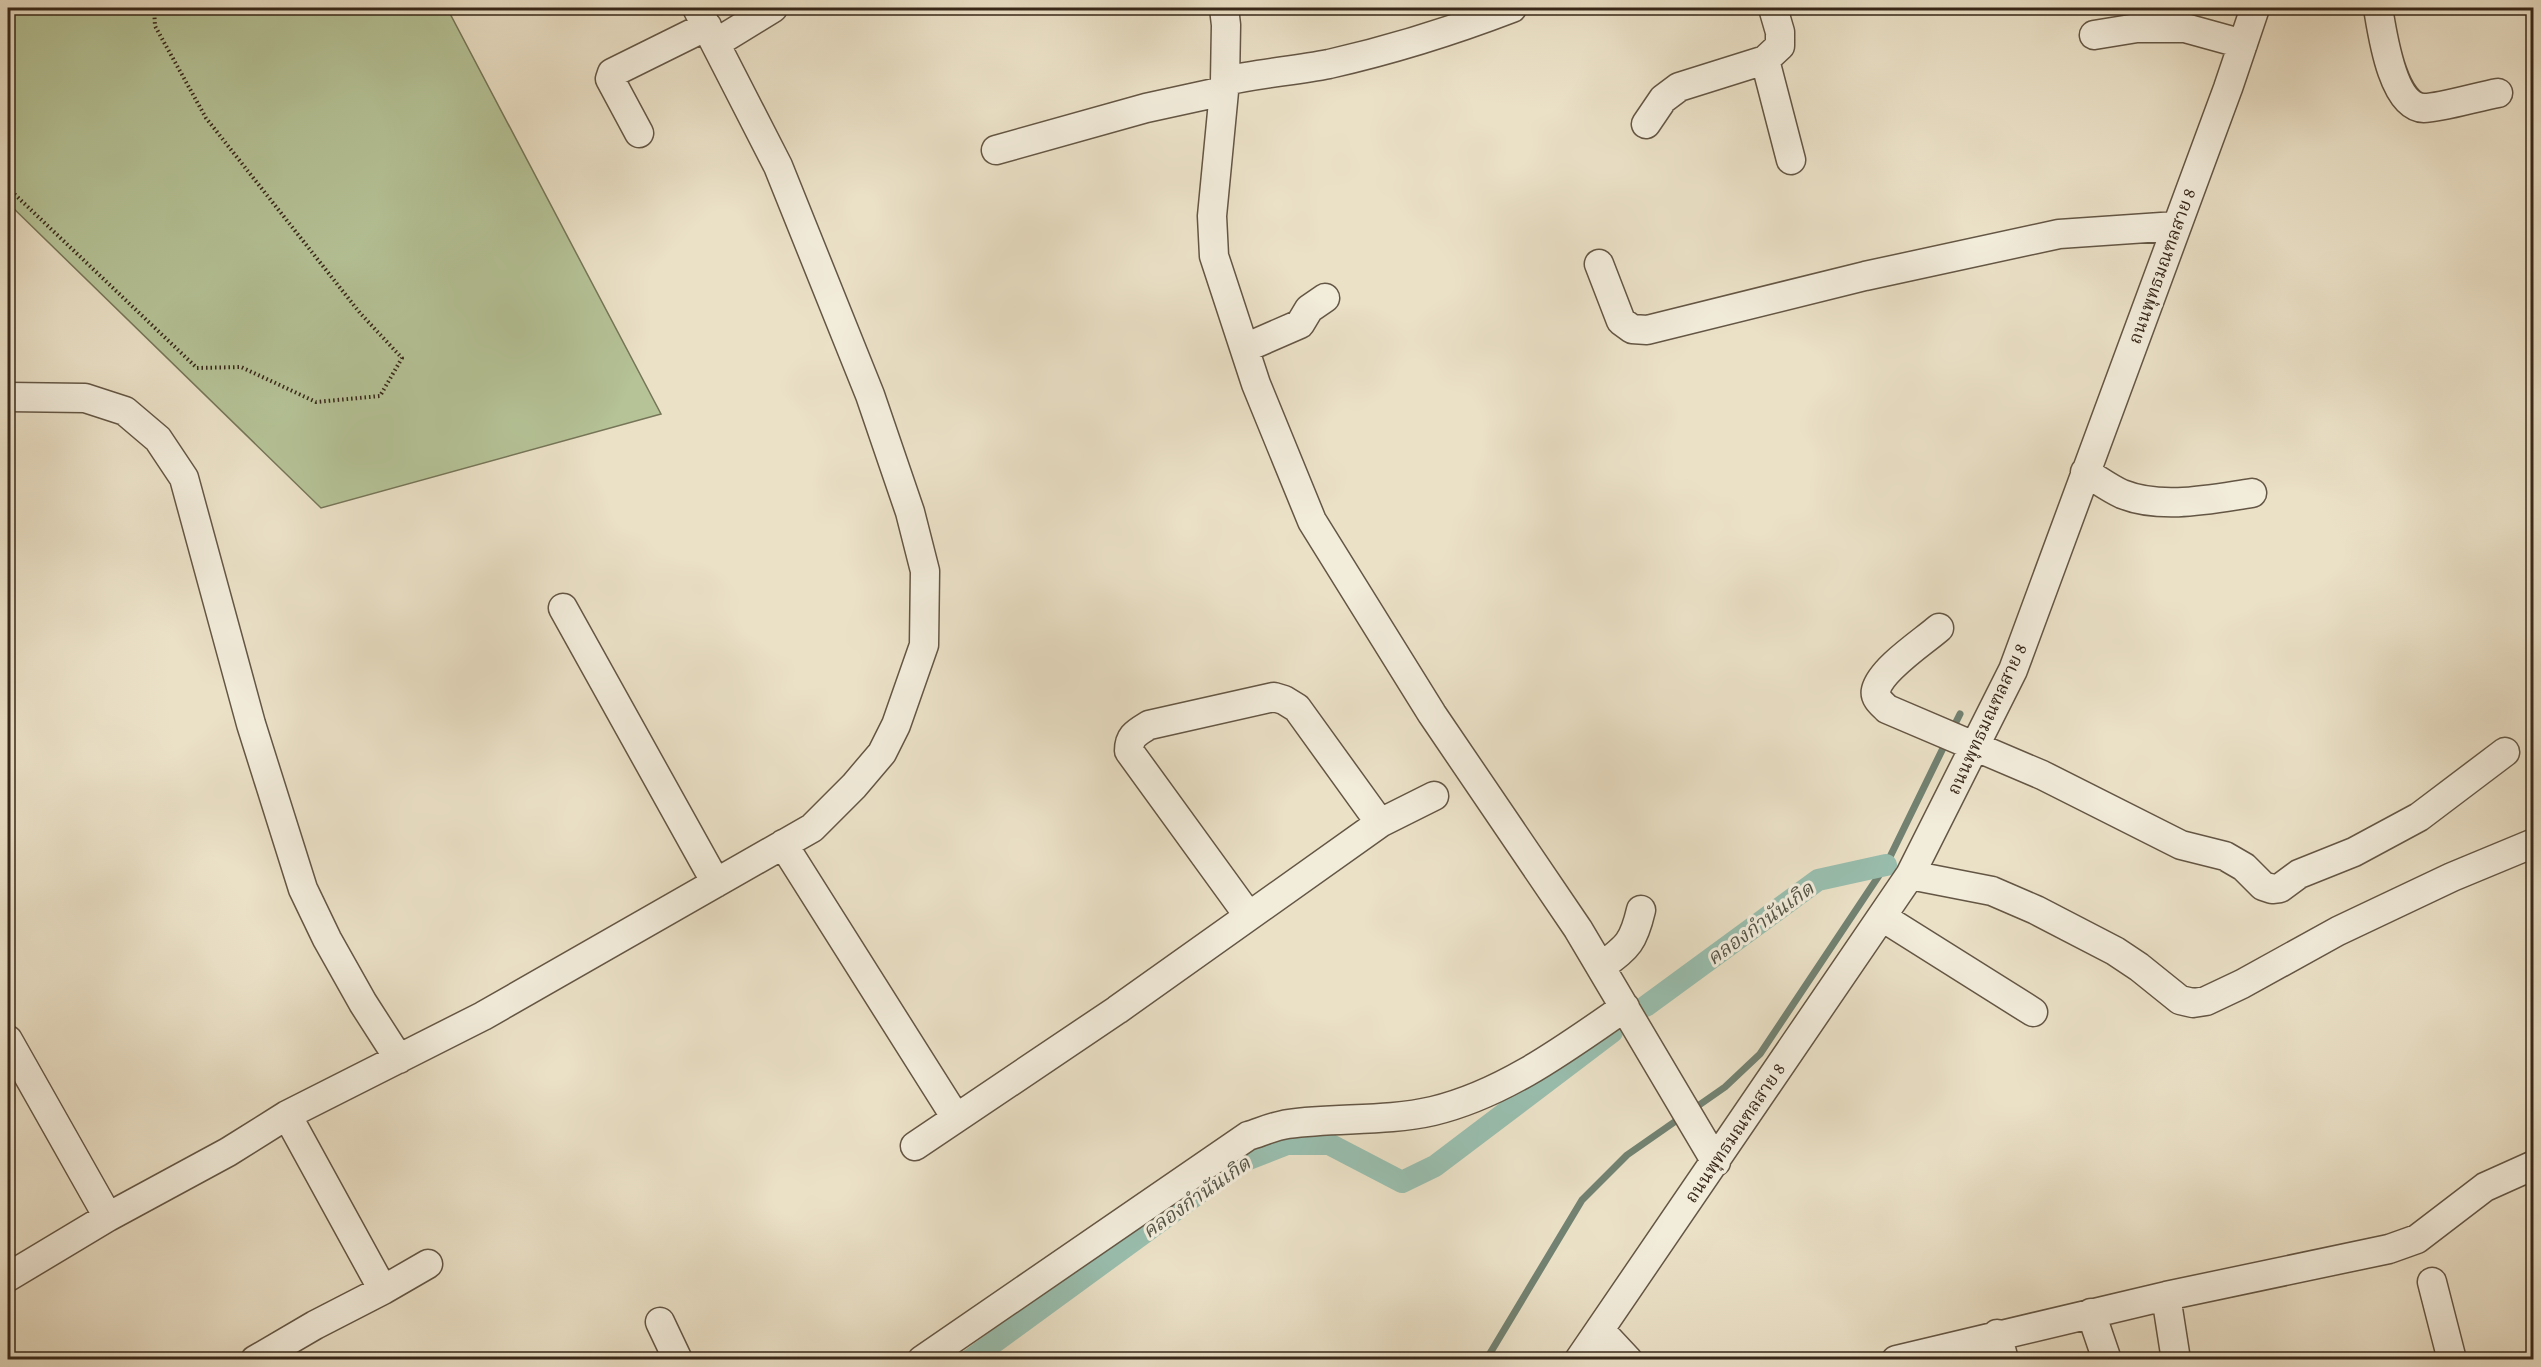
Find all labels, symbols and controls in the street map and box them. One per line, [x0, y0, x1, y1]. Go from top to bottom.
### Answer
street label: ถนนพุทธมณฑลสาย 8 [2123, 185, 2201, 347]
street label: ถนนพุทธมณฑลสาย 8 [1941, 640, 2033, 798]
water label: คลองกำนันเกิด [1701, 875, 1820, 972]
street label: ถนนพุทธมณฑลสาย 8 [1679, 1058, 1791, 1208]
water label: คลองกำนันเกิด [1137, 1149, 1257, 1245]

